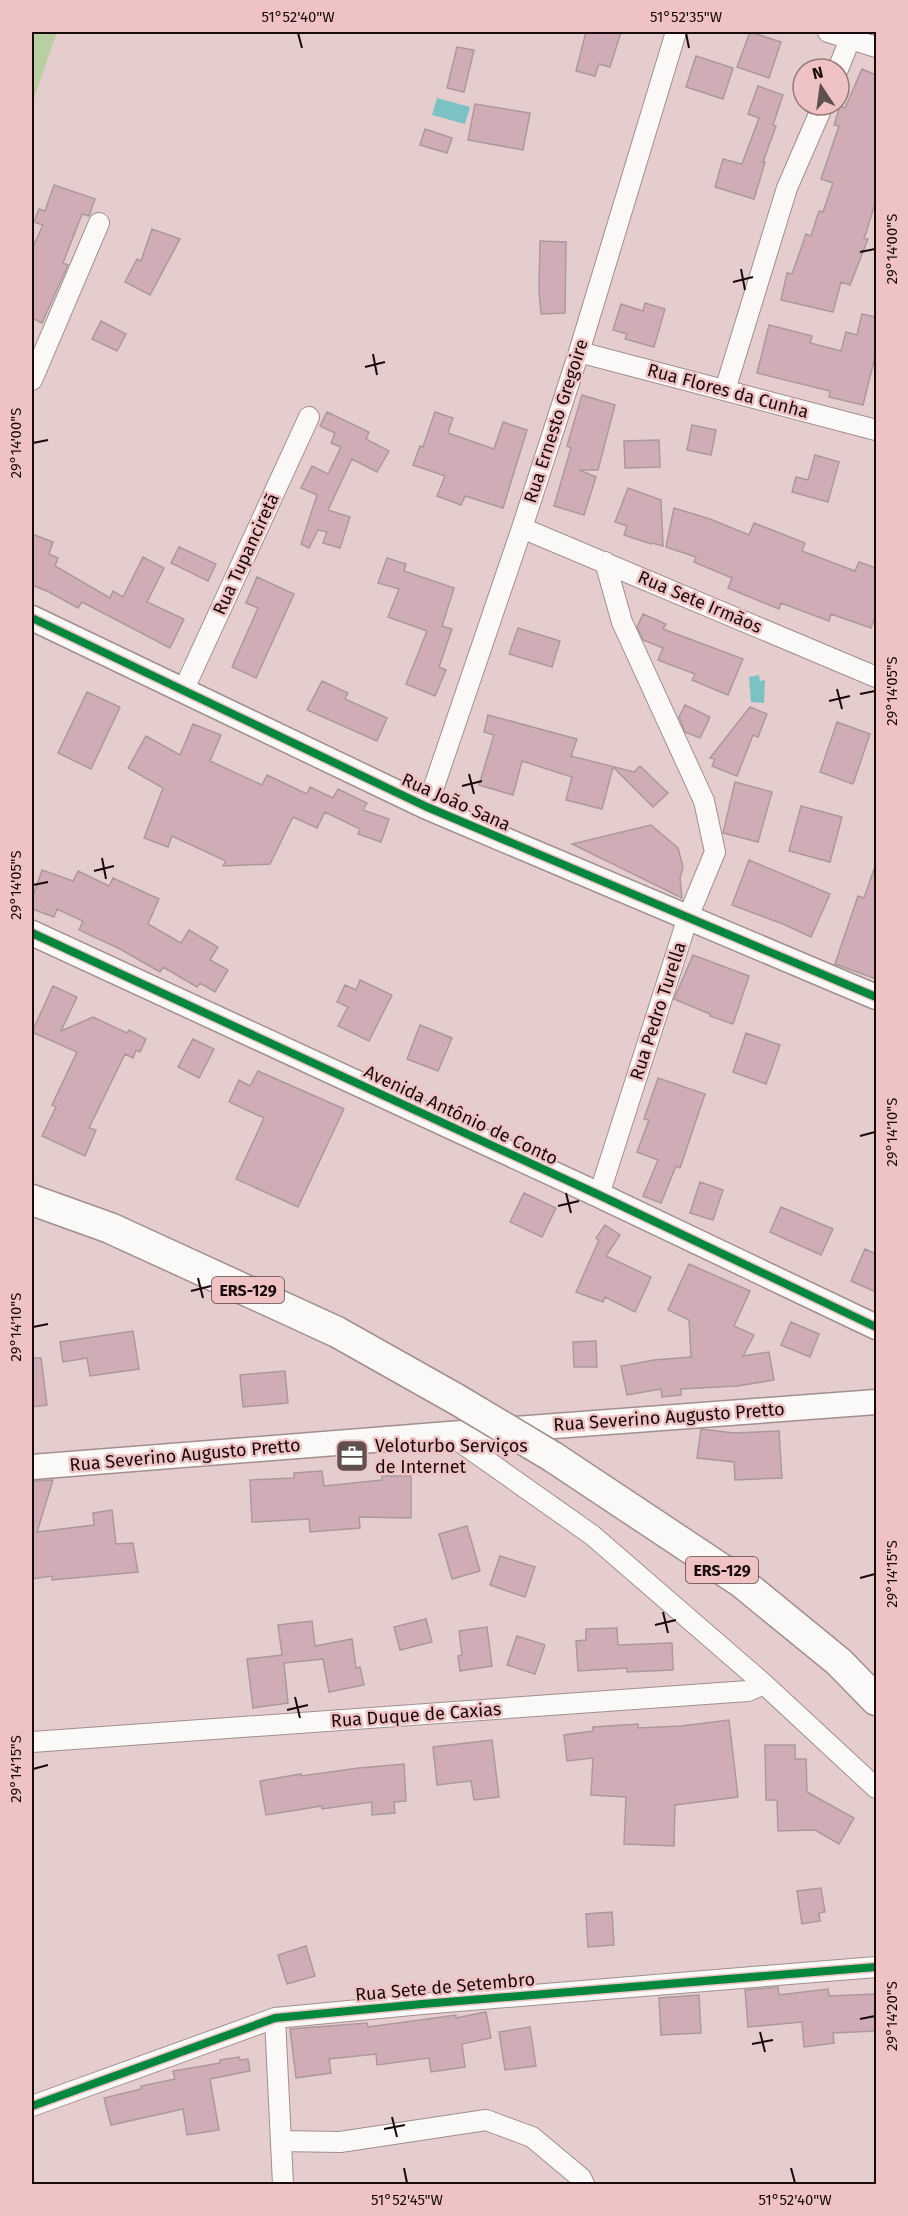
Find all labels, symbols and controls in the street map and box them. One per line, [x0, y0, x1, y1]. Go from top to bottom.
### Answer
text: 51°52'40"W [261, 8, 335, 26]
text: 51°52'35"W [650, 8, 723, 26]
north arrow [791, 57, 851, 117]
text: N [810, 62, 825, 83]
text: 29°14'00"S [883, 214, 901, 284]
street label: Rua Ernesto Gregoire [519, 336, 593, 506]
street label: Rua Flores da Cunha [645, 359, 811, 423]
text: 29°14'00"S [7, 408, 25, 478]
street label: Rua Tupanciretã [208, 490, 284, 618]
street label: Rua Sete Irmãos [635, 566, 765, 638]
text: 29°14'05"S [883, 656, 901, 726]
street label: Rua João Sana [398, 768, 514, 836]
text: 29°14'05"S [7, 850, 25, 920]
street label: Rua Pedro Turella [625, 939, 691, 1083]
street label: Avenida Antônio de Conto [361, 1060, 561, 1170]
text: 29°14'10"S [883, 1098, 901, 1166]
road number: ERS-129 [212, 1277, 284, 1303]
text: 29°14'10"S [7, 1293, 25, 1361]
street label: Rua Severino Augusto Pretto [553, 1398, 785, 1436]
street label: Rua Severino Augusto Pretto [69, 1434, 301, 1476]
place label: Veloturbo Serviços de Internet [375, 1435, 528, 1478]
office icon: Veloturbo Serviços de Internet [334, 1438, 370, 1474]
text: 29°14'15"S [883, 1540, 901, 1608]
road number: ERS-129 [686, 1557, 758, 1583]
street label: Rua Duque de Caxias [330, 1698, 502, 1732]
text: 29°14'15"S [7, 1735, 25, 1803]
street label: Rua Sete de Setembro [354, 1968, 536, 2006]
text: 29°14'20"S [883, 1981, 901, 2051]
text: 51°52'45"W [371, 2191, 444, 2209]
text: 51°52'40"W [758, 2191, 832, 2209]

